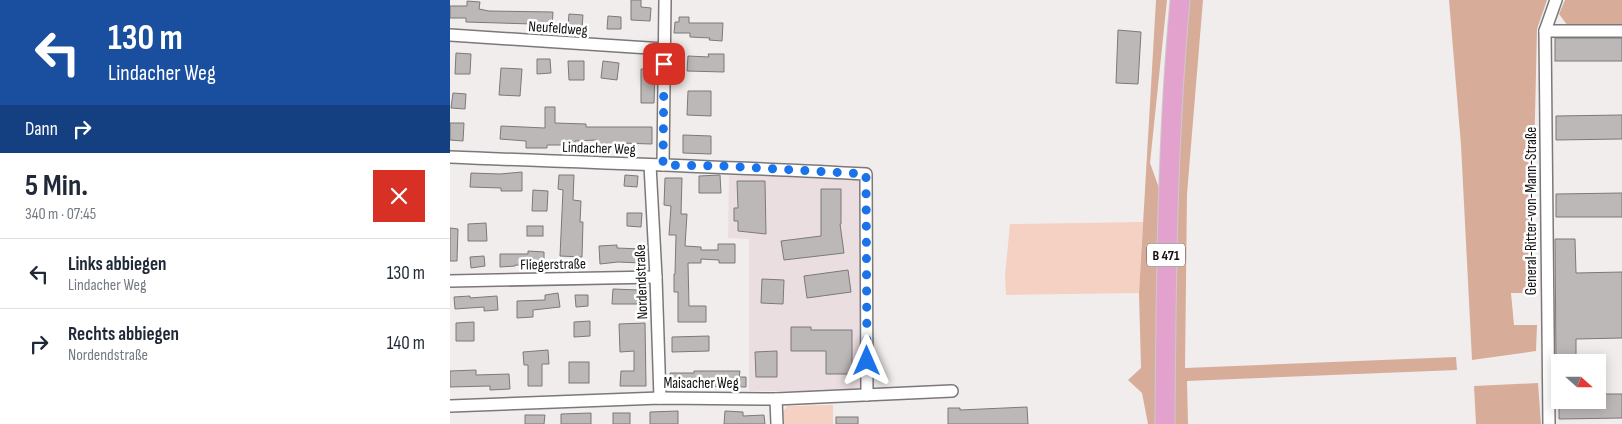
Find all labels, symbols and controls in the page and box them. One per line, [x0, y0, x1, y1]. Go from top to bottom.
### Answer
text: 130 m [108, 17, 183, 60]
street label: Neufeldweg [528, 17, 588, 40]
icon: left [25, 20, 90, 85]
pin [643, 43, 685, 85]
icon: arrive [650, 50, 678, 78]
text: Lindacher Weg [108, 60, 216, 87]
icon: right [68, 115, 96, 143]
text: Dann [25, 118, 58, 141]
street label: General-Ritter-von-Mann-Straße [1522, 127, 1541, 295]
street label: Lindacher Weg [562, 138, 636, 159]
text: 5 Min. [25, 168, 88, 204]
button: close [373, 170, 425, 222]
text: 340 m · 07:45 [25, 205, 96, 224]
street label: Nordendstraße [631, 244, 652, 320]
road number: B 471 [1147, 244, 1185, 266]
text: Links abbiegen [68, 253, 166, 276]
street label: Fliegerstraße [520, 254, 586, 275]
icon: left [25, 260, 53, 288]
text: 130 m [387, 262, 425, 285]
text: Lindacher Weg [68, 276, 146, 295]
text: Rechts abbiegen [68, 323, 179, 346]
icon: right [25, 330, 53, 358]
text: 140 m [387, 332, 425, 355]
position arrow [840, 334, 892, 386]
text: Nordendstraße [68, 346, 148, 365]
north arrow [1551, 354, 1606, 409]
map controls [1551, 354, 1606, 409]
street label: Maisacher Weg [663, 374, 739, 393]

